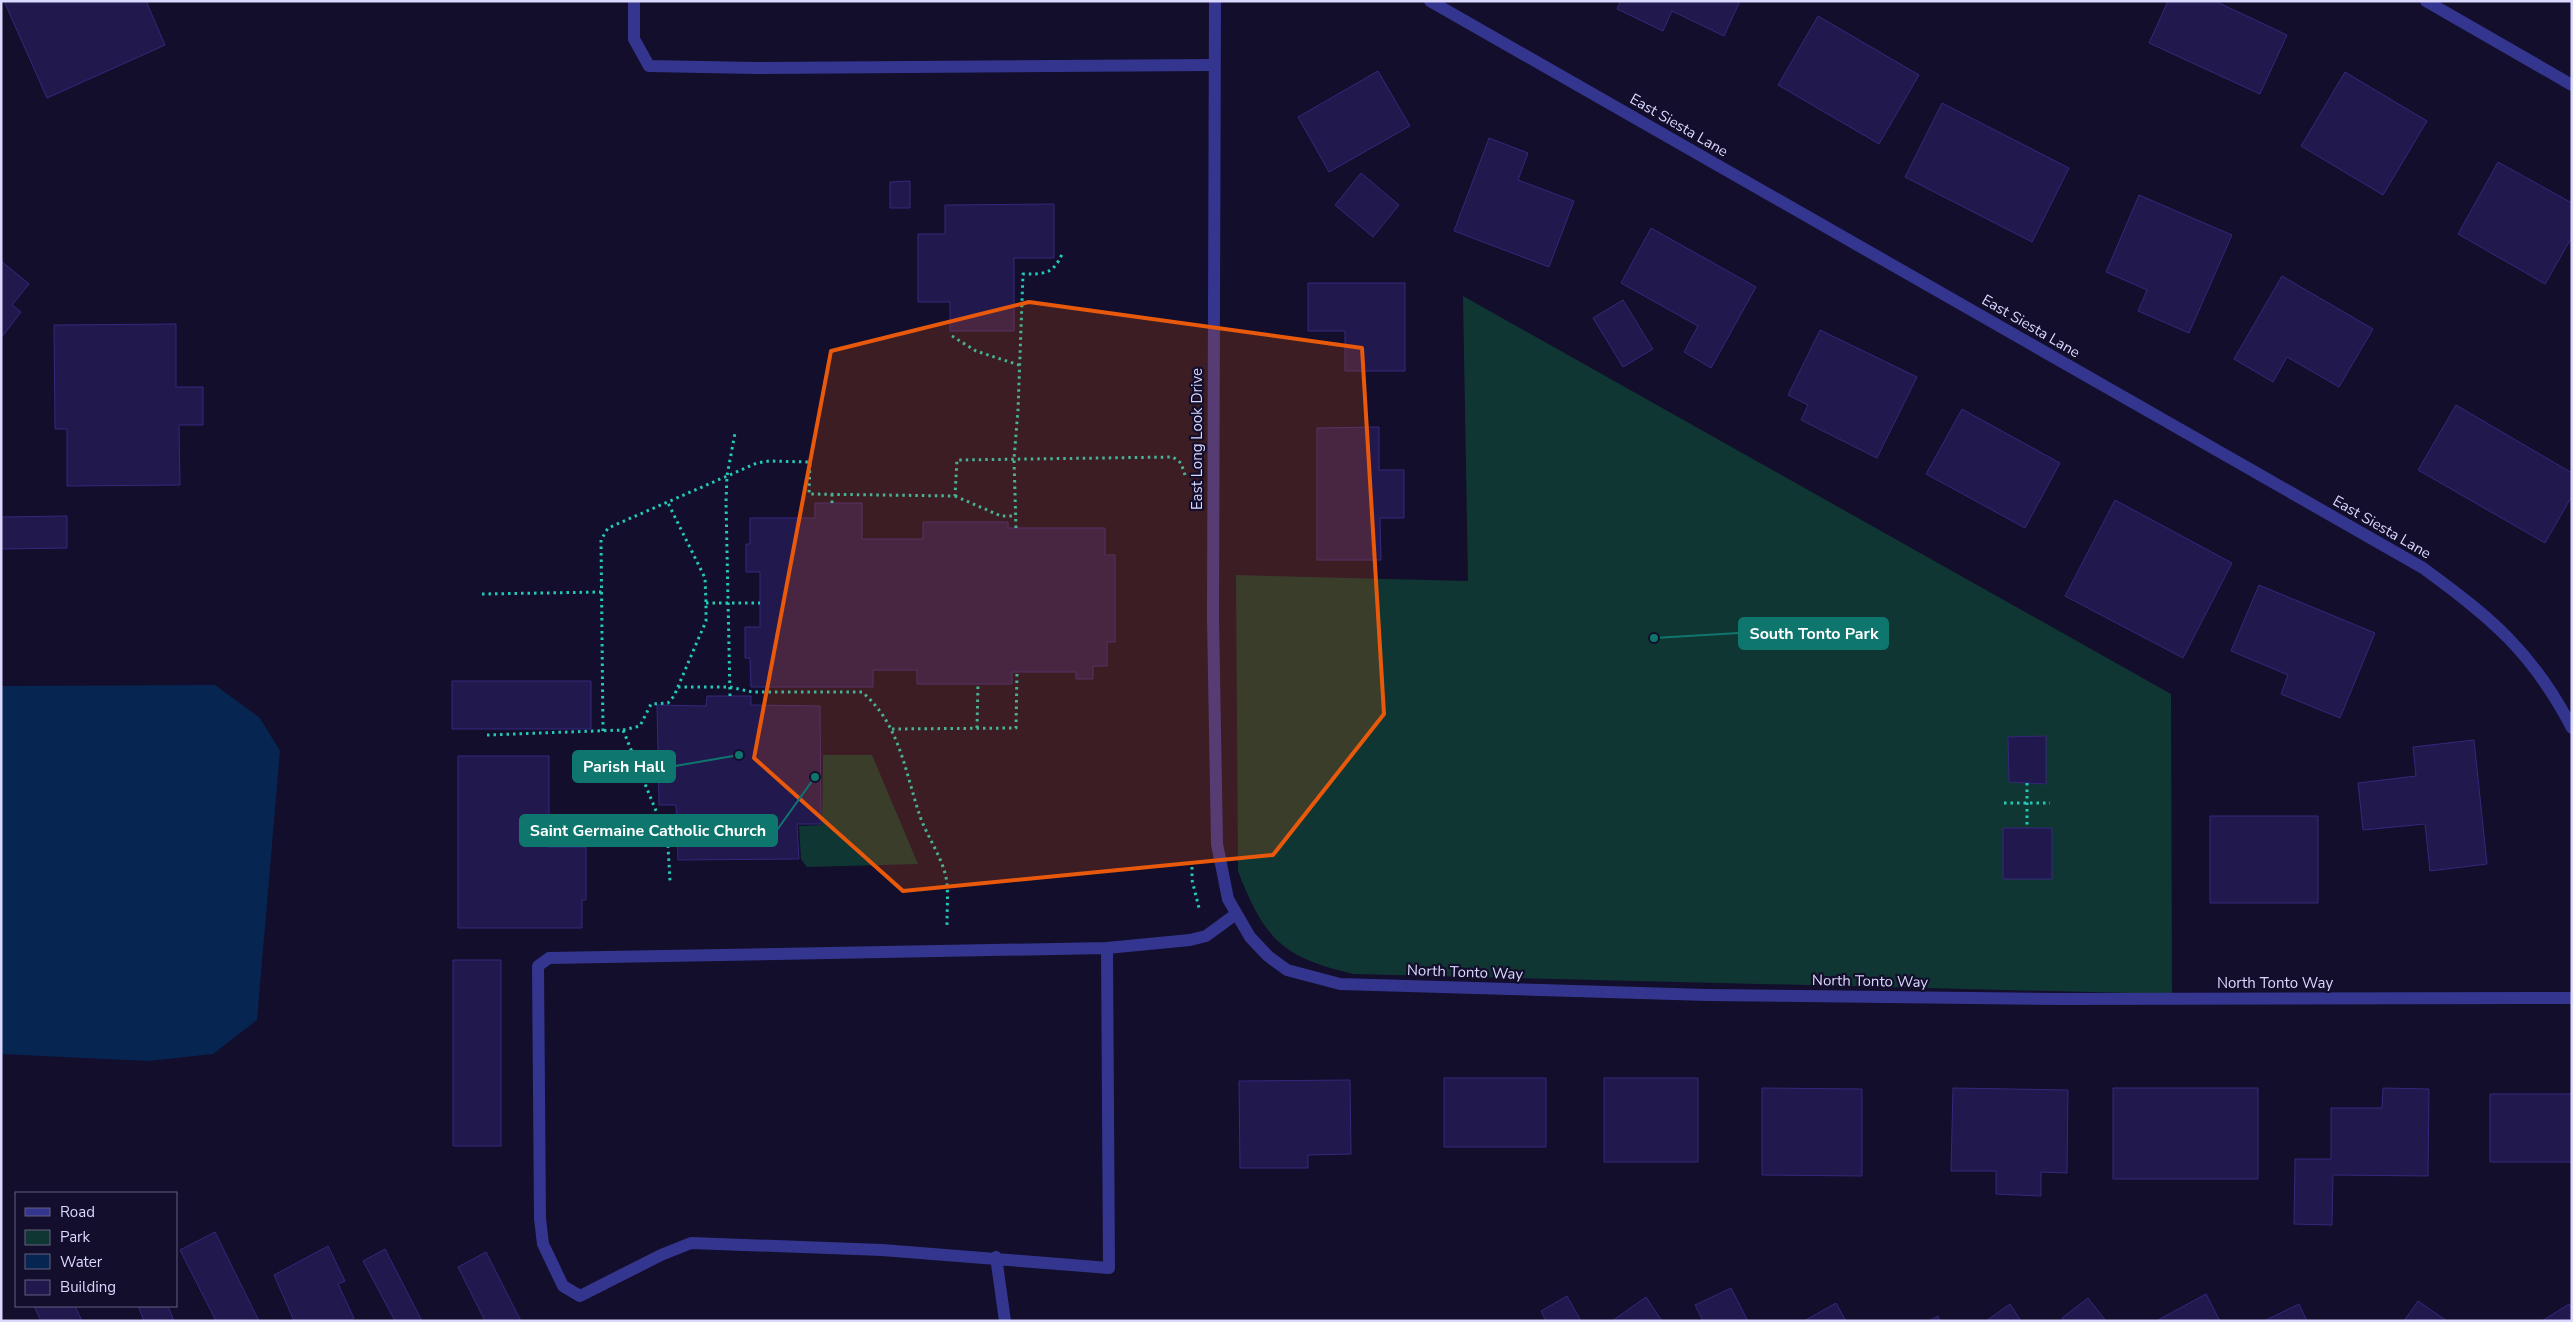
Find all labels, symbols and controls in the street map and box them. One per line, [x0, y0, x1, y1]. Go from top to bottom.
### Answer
street label: East Siesta Lane [1626, 89, 1732, 161]
street label: East Siesta Lane [1978, 290, 2084, 362]
street label: East Long Look Drive [1187, 368, 1207, 510]
street label: East Siesta Lane [2329, 491, 2435, 563]
callout: South Tonto Park [1739, 618, 1888, 649]
text: South Tonto Park [1750, 623, 1879, 645]
callout: Parish Hall [573, 751, 675, 782]
text: Parish Hall [583, 756, 665, 778]
callout: Saint Germaine Catholic Church [520, 815, 777, 846]
text: Saint Germaine Catholic Church [530, 820, 766, 842]
street label: North Tonto Way [1407, 960, 1524, 984]
street label: North Tonto Way [1812, 970, 1929, 992]
street label: North Tonto Way [2217, 973, 2333, 993]
legend [15, 1192, 178, 1307]
text: Road [60, 1202, 95, 1222]
text: Park [60, 1227, 90, 1247]
text: Water [60, 1252, 103, 1272]
text: Building [60, 1277, 116, 1297]

